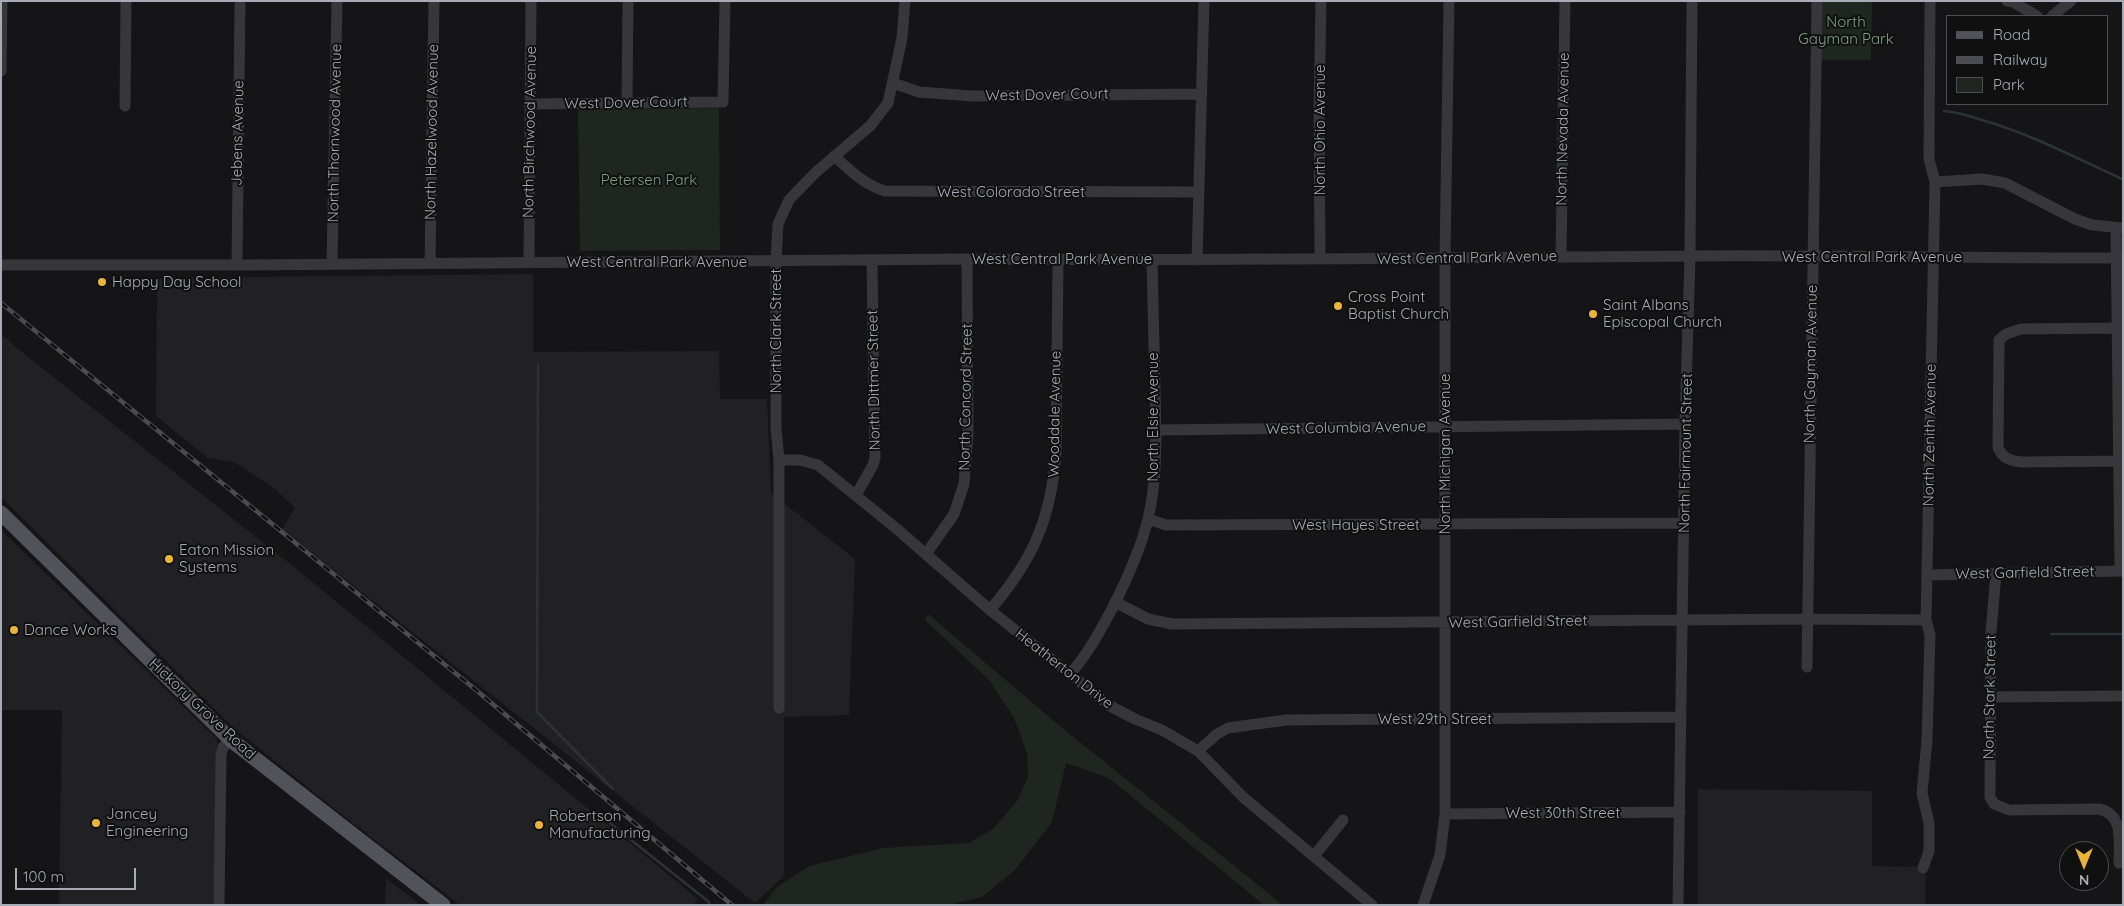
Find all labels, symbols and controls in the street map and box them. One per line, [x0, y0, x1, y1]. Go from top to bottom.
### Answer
park label: North Gayman Park [1798, 13, 1894, 48]
legend [1946, 15, 2109, 105]
text: Road [1993, 25, 2030, 44]
street label: North Thornwood Avenue [324, 44, 346, 222]
street label: North Hazelwood Avenue [421, 44, 443, 220]
street label: North Birchwood Avenue [520, 46, 540, 218]
text: Railway [1993, 50, 2048, 69]
street label: North Nevada Avenue [1553, 52, 1573, 206]
street label: North Ohio Avenue [1311, 64, 1329, 196]
text: Park [1993, 75, 2025, 94]
street label: Jebens Avenue [228, 80, 248, 186]
street label: West Dover Court [985, 85, 1109, 105]
street label: West Dover Court [564, 93, 688, 113]
park label: Petersen Park [601, 171, 697, 189]
street label: West Colorado Street [937, 183, 1085, 201]
street label: West Central Park Avenue [1377, 247, 1557, 269]
street label: West Central Park Avenue [1782, 248, 1962, 266]
street label: West Central Park Avenue [972, 250, 1152, 268]
street label: West Central Park Avenue [567, 253, 747, 271]
street label: North Clark Street [767, 269, 785, 393]
place label: Happy Day School [112, 273, 241, 291]
marker: Happy Day School [96, 276, 108, 288]
street label: North Gayman Avenue [1801, 285, 1821, 443]
place label: Cross Point Baptist Church [1348, 288, 1449, 323]
place label: Saint Albans Episcopal Church [1603, 296, 1722, 331]
marker: Cross Point Baptist Church [1332, 300, 1344, 312]
marker: Saint Albans Episcopal Church [1587, 308, 1599, 320]
street label: North Dittmer Street [864, 310, 884, 450]
street label: North Concord Street [956, 323, 976, 471]
street label: Wooddale Avenue [1045, 350, 1065, 478]
street label: North Elsie Avenue [1144, 352, 1162, 482]
street label: North Zenith Avenue [1920, 364, 1940, 506]
street label: North Michigan Avenue [1436, 373, 1454, 535]
street label: North Fairmount Street [1676, 373, 1696, 533]
street label: West Columbia Avenue [1266, 418, 1426, 438]
street label: West Hayes Street [1292, 516, 1420, 534]
place label: Eaton Mission Systems [179, 541, 274, 576]
marker: Eaton Mission Systems [163, 553, 175, 565]
street label: West Garfield Street [1955, 563, 2095, 583]
street label: West Garfield Street [1448, 612, 1588, 632]
place label: Dance Works [24, 621, 117, 639]
marker: Dance Works [8, 624, 20, 636]
street label: Heatherton Drive [1011, 625, 1117, 713]
street label: North Stark Street [1980, 634, 2000, 760]
street label: Hickory Grove Road [145, 655, 259, 763]
street label: West 29th Street [1378, 710, 1492, 728]
street label: West 30th Street [1506, 804, 1620, 822]
place label: Jancey Engineering [106, 805, 188, 840]
place label: Robertson Manufacturing [549, 807, 651, 842]
marker: Jancey Engineering [90, 817, 102, 829]
marker: Robertson Manufacturing [533, 819, 545, 831]
north arrow [2059, 841, 2109, 891]
scale bar [18, 858, 139, 890]
text: 100 m [23, 867, 64, 886]
text: N [2079, 871, 2089, 889]

